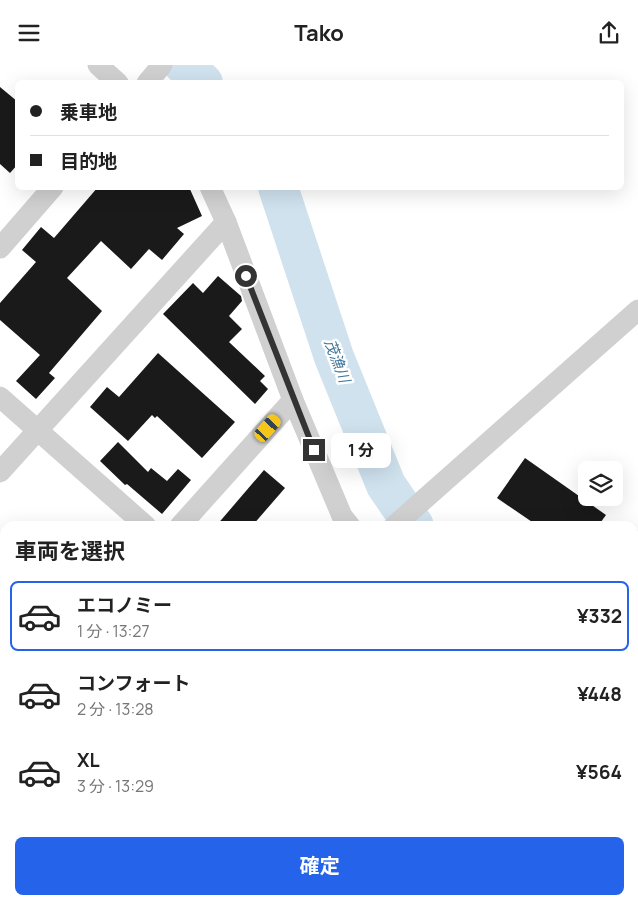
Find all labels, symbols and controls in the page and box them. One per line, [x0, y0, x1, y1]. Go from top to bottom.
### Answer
text: Tako [294, 18, 344, 48]
icon: menu [15, 19, 43, 47]
icon: share [595, 19, 623, 47]
text: 乗車地 [60, 99, 117, 125]
text: 目的地 [60, 148, 117, 174]
route start [235, 265, 257, 287]
water label: 茂漁川 [320, 336, 356, 387]
car [252, 412, 283, 444]
callout: 1 分 [332, 433, 392, 467]
route end [303, 439, 325, 461]
text: 1 分 [348, 439, 374, 461]
map controls [578, 461, 623, 506]
button: layers [578, 461, 623, 506]
text: 車両を選択 [15, 536, 125, 566]
text: エコノミー [77, 592, 172, 618]
icon: car [17, 594, 62, 639]
text: ¥332 [577, 603, 622, 629]
text: 1 分 · 13:27 [77, 620, 150, 642]
text: コンフォート [77, 670, 190, 696]
icon: car [17, 672, 62, 717]
text: ¥448 [577, 681, 622, 707]
text: 2 分 · 13:28 [77, 698, 154, 720]
text: XL [77, 747, 100, 773]
icon: car [17, 750, 62, 795]
text: ¥564 [576, 759, 622, 785]
text: 3 分 · 13:29 [77, 775, 154, 797]
button: 確定 [15, 837, 624, 895]

